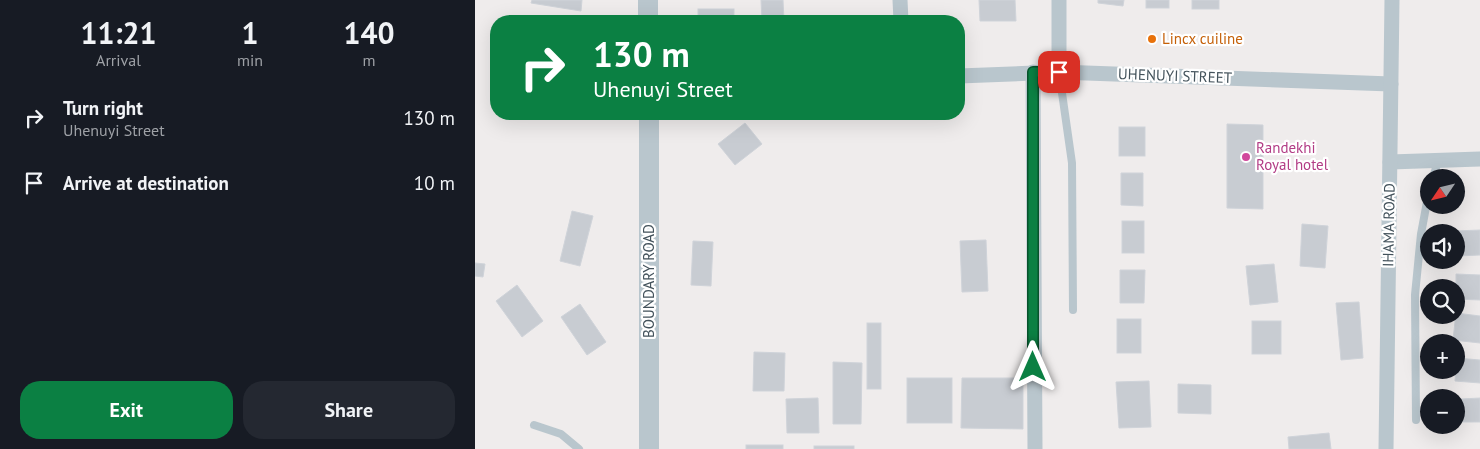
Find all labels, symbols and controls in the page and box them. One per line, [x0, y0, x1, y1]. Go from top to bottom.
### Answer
text: 11:21 [80, 13, 157, 52]
text: 1 [242, 13, 259, 52]
text: 140 [343, 13, 395, 52]
place label: Lincx cuiline [1162, 29, 1243, 48]
text: 130 m [593, 31, 690, 77]
marker: Lincx cuiline [1146, 33, 1158, 45]
icon: right [510, 35, 575, 100]
text: Arrival [96, 50, 141, 70]
text: min [237, 50, 263, 70]
text: m [363, 50, 376, 70]
pin [1038, 51, 1080, 93]
icon: arrive [1045, 58, 1073, 86]
street label: UHENUYI STREET [1118, 64, 1233, 87]
text: Uhenuyi Street [593, 75, 733, 103]
text: Turn right [63, 96, 143, 120]
icon: right [20, 104, 48, 132]
text: 130 m [403, 106, 455, 130]
text: Uhenuyi Street [63, 120, 165, 140]
place label: Randekhi Royal hotel [1256, 138, 1329, 174]
marker: Randekhi Royal hotel [1240, 151, 1252, 163]
icon: arrive [20, 169, 48, 197]
north arrow [1420, 169, 1465, 214]
map controls [1420, 169, 1465, 434]
text: Arrive at destination [63, 171, 229, 195]
text: 10 m [414, 171, 455, 195]
street label: IHAMA ROAD [1378, 183, 1399, 267]
street label: BOUNDARY ROAD [639, 224, 658, 338]
button: sound [1420, 224, 1465, 269]
button: search [1420, 279, 1465, 324]
button: + [1420, 334, 1465, 379]
position arrow [1006, 340, 1058, 392]
button: Exit [20, 381, 233, 439]
button: Share [243, 381, 455, 439]
button: − [1420, 389, 1465, 434]

